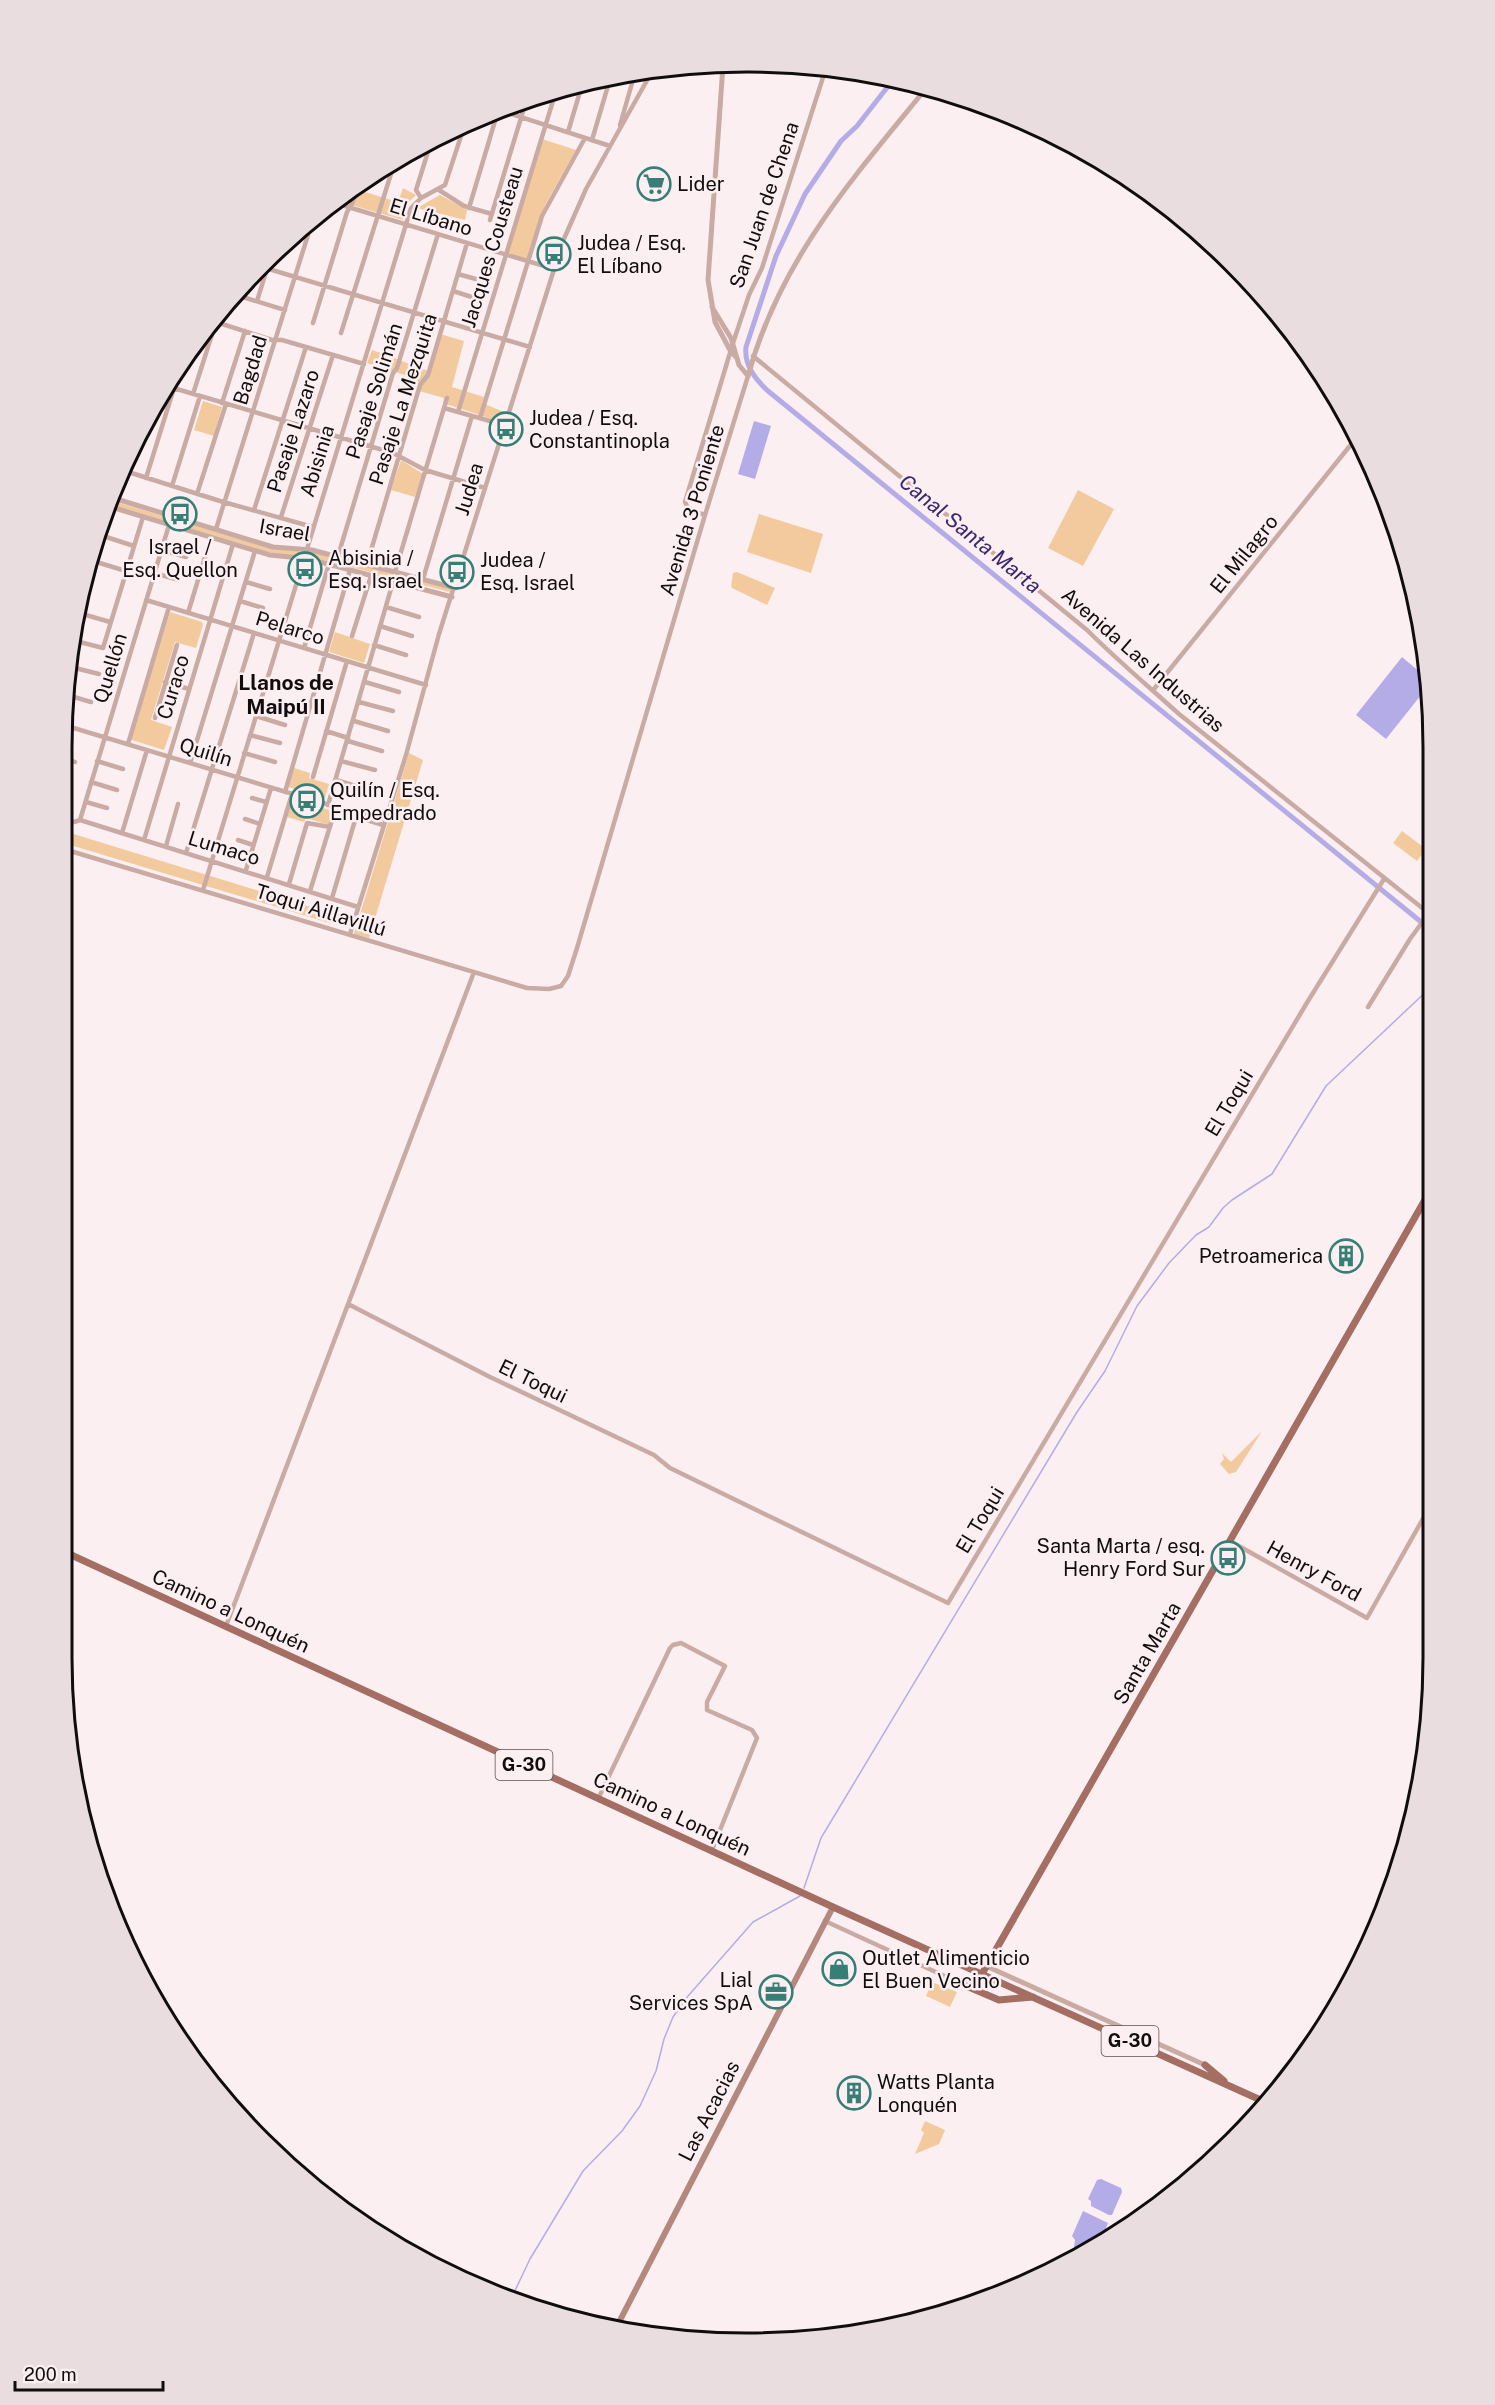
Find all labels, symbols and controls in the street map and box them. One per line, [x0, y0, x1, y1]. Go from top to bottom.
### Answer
street label: San Juan de Chena [724, 119, 804, 291]
street label: Jacques Cousteau [456, 164, 528, 330]
supermarket icon: Lider [636, 166, 672, 202]
place label: Lider [677, 172, 725, 196]
street label: El Líbano [387, 193, 475, 241]
place label: Judea / Esq. El Líbano [577, 231, 686, 278]
bus stop icon: Judea / Esq. El Líbano [536, 236, 572, 272]
street label: Pasaje La Mezquita [364, 310, 442, 488]
street label: Pasaje Solimán [341, 320, 407, 462]
street label: Bagdad [228, 332, 272, 408]
street label: Pasaje Lazaro [262, 366, 324, 496]
place label: Judea / Esq. Constantinopla [529, 406, 670, 453]
bus stop icon: Judea / Esq. Constantinopla [488, 411, 524, 447]
street label: Abisinia [295, 422, 339, 500]
street label: Avenida 3 Poniente [655, 422, 729, 598]
street label: Judea [450, 460, 488, 518]
water label: Canal Santa Marta [894, 469, 1046, 598]
bus stop icon: Israel / Esq. Quellon [162, 496, 198, 532]
street label: El Milagro [1205, 510, 1283, 598]
street label: Israel [257, 514, 313, 546]
place label: Israel / Esq. Quellon [122, 535, 238, 582]
place label: Abisinia / Esq. Israel [328, 546, 423, 593]
place label: Judea / Esq. Israel [480, 548, 575, 595]
bus stop icon: Abisinia / Esq. Israel [287, 551, 323, 587]
bus stop icon: Judea / Esq. Israel [439, 554, 475, 590]
street label: Avenida Las Industrias [1057, 583, 1229, 737]
street label: Pelarco [253, 606, 327, 650]
street label: Quellón [88, 630, 132, 706]
street label: Curaco [152, 652, 194, 722]
district label: Llanos de Maipú II [238, 670, 334, 719]
street label: Quilín [177, 733, 235, 771]
place label: Quilín / Esq. Empedrado [330, 778, 440, 825]
bus stop icon: Quilín / Esq. Empedrado [289, 783, 325, 819]
street label: Lumaco [185, 826, 263, 870]
street label: Toqui Aillavillú [253, 879, 389, 941]
street label: El Toqui [1200, 1065, 1258, 1141]
building icon: Petroamerica [1328, 1238, 1364, 1274]
place label: Petroamerica [1199, 1244, 1323, 1268]
street label: El Toqui [495, 1354, 571, 1408]
street label: El Toqui [951, 1482, 1009, 1558]
place label: Santa Marta / esq. Henry Ford Sur [1037, 1534, 1205, 1581]
street label: Henry Ford [1263, 1535, 1365, 1607]
bus stop icon: Santa Marta / esq. Henry Ford Sur [1210, 1540, 1246, 1576]
street label: Camino a Lonquén [148, 1564, 314, 1658]
street label: Santa Marta [1108, 1598, 1186, 1708]
road number: G-30 [496, 1750, 552, 1780]
street label: Camino a Lonquén [589, 1767, 755, 1861]
place label: Outlet Alimenticio El Buen Vecino [862, 1946, 1030, 1993]
shop icon: Outlet Alimenticio El Buen Vecino [821, 1951, 857, 1987]
place label: Lial Services SpA [629, 1968, 753, 2015]
office icon: Lial Services SpA [758, 1974, 794, 2010]
road number: G-30 [1102, 2026, 1158, 2056]
street label: Las Acacias [673, 2057, 745, 2165]
place label: Watts Planta Lonquén [877, 2070, 995, 2117]
building icon: Watts Planta Lonquén [836, 2075, 872, 2111]
scale bar [15, 2354, 164, 2392]
text: 200 m [24, 2364, 77, 2385]

